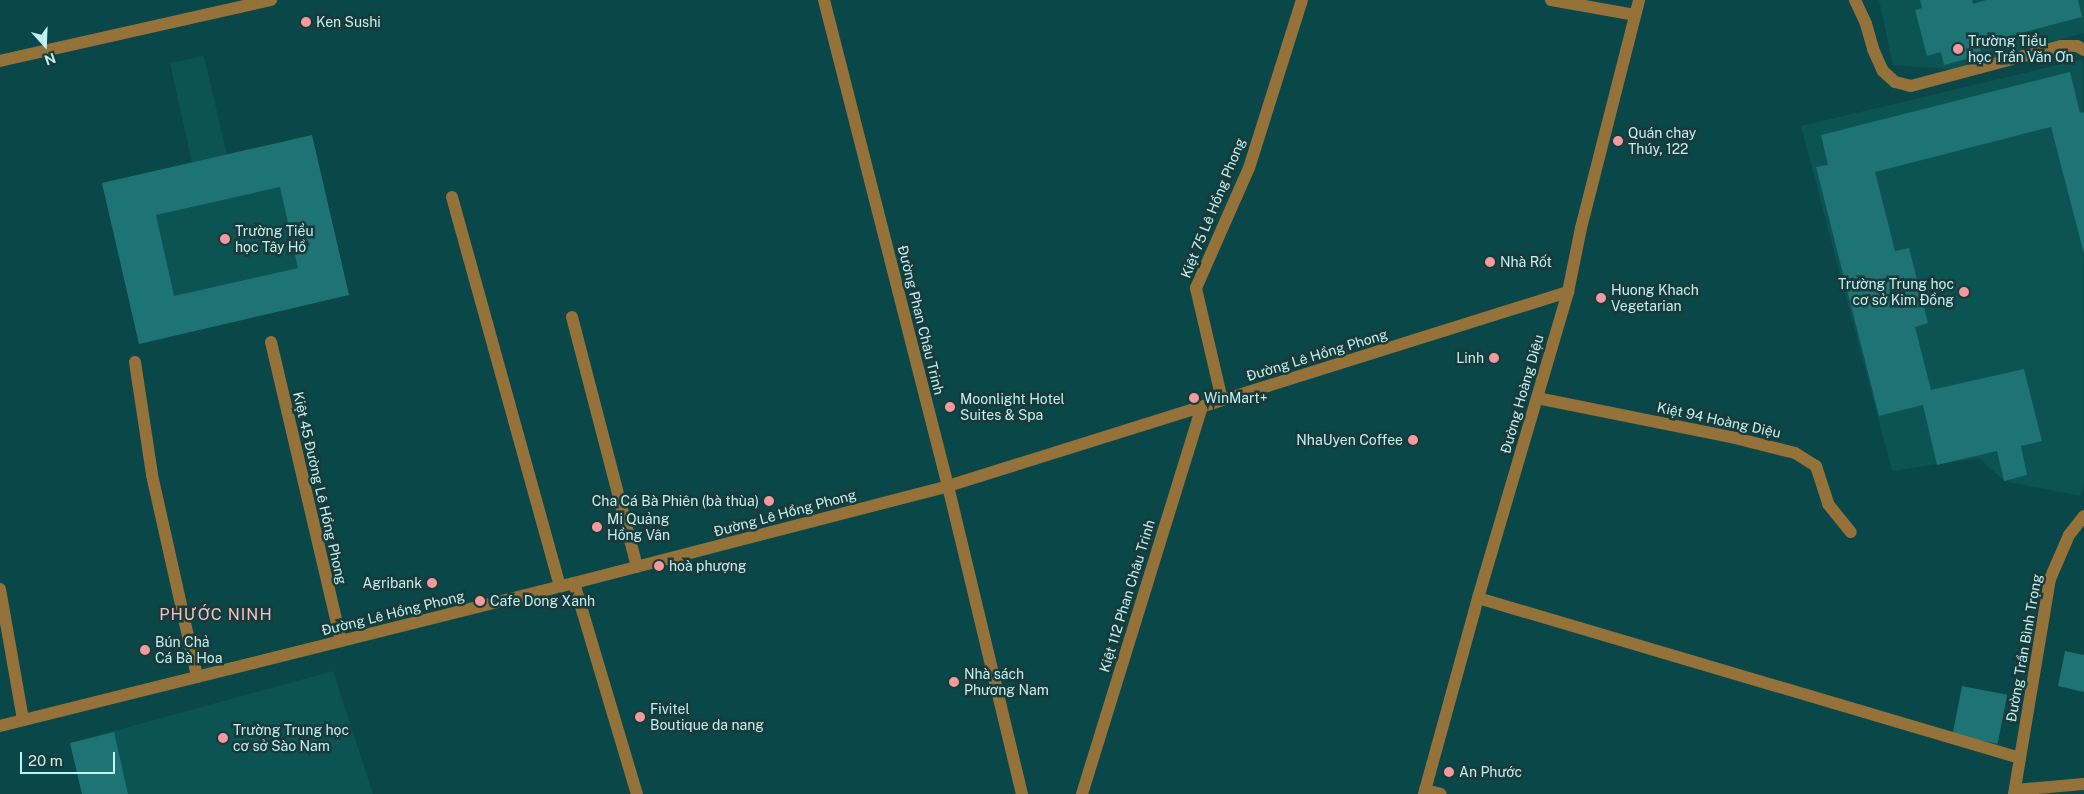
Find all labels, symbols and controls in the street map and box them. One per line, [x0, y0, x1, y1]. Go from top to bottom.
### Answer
place label: Ken Sushi [316, 14, 381, 30]
marker: Ken Sushi [300, 16, 312, 28]
north arrow [20, 20, 70, 70]
place label: Trường Tiểu học Trần Văn Ơn [1968, 33, 2074, 65]
marker: Trường Tiểu học Trần Văn Ơn [1952, 43, 1964, 55]
text: N [42, 50, 58, 68]
place label: Quán chay Thúy, 122 [1628, 125, 1696, 158]
street label: Kiệt 75 Lê Hồng Phong [1177, 135, 1249, 281]
marker: Quán chay Thúy, 122 [1612, 135, 1624, 147]
place label: Trường Tiểu học Tây Hồ [235, 223, 314, 256]
marker: Trường Tiểu học Tây Hồ [219, 233, 231, 245]
street label: Đường Phan Châu Trinh [894, 243, 948, 397]
place label: Nhà Rốt [1500, 254, 1552, 270]
marker: Nhà Rốt [1484, 256, 1496, 268]
place label: Trường Trung học cơ sở Kim Đồng [1838, 276, 1954, 308]
place label: Huong Khach Vegetarian [1611, 282, 1699, 314]
marker: Trường Trung học cơ sở Kim Đồng [1958, 286, 1970, 298]
marker: Huong Khach Vegetarian [1595, 292, 1607, 304]
street label: Đường Lê Hồng Phong [1244, 325, 1390, 385]
street label: Đường Hoàng Diệu [1497, 333, 1547, 455]
place label: Linh [1456, 350, 1484, 366]
marker: Linh [1488, 352, 1500, 364]
street label: Kiệt 45 Đường Lê Hồng Phong [290, 390, 350, 586]
place label: WinMart+ [1204, 390, 1268, 406]
place label: Moonlight Hotel Suites & Spa [960, 391, 1065, 424]
marker: WinMart+ [1188, 392, 1200, 404]
street label: Kiệt 94 Hoàng Diệu [1656, 399, 1782, 441]
marker: Moonlight Hotel Suites & Spa [944, 401, 956, 413]
place label: NhaUyen Coffee [1296, 432, 1403, 448]
marker: NhaUyen Coffee [1407, 434, 1419, 446]
street label: Đường Lê Hồng Phong [712, 486, 858, 540]
place label: Cha Cá Bà Phiên (bà thùa) [592, 493, 759, 509]
marker: Cha Cá Bà Phiên (bà thùa) [763, 495, 775, 507]
place label: Mi Quảng Hồng Vân [607, 511, 670, 544]
street label: Kiệt 112 Phan Châu Trinh [1096, 518, 1158, 674]
marker: Mi Quảng Hồng Vân [591, 521, 603, 533]
place label: hoà phượng [669, 558, 746, 574]
marker: hoà phượng [653, 560, 665, 572]
street label: Đường Trần Bình Trọng [2003, 573, 2045, 723]
place label: Agribank [363, 575, 422, 591]
marker: Agribank [426, 577, 438, 589]
street label: Đường Lê Hồng Phong [320, 587, 466, 639]
place label: Cafe Dong Xanh [490, 593, 595, 609]
marker: Cafe Dong Xanh [474, 595, 486, 607]
district label: PHƯỚC NINH [158, 605, 274, 625]
place label: Bún Chả Cá Bà Hoa [155, 634, 222, 666]
marker: Bún Chả Cá Bà Hoa [139, 644, 151, 656]
place label: Nhà sách Phương Nam [964, 666, 1049, 699]
marker: Nhà sách Phương Nam [948, 676, 960, 688]
place label: Fivitel Boutique da nang [650, 701, 764, 734]
marker: Fivitel Boutique da nang [634, 711, 646, 723]
place label: Trường Trung học cơ sở Sào Nam [233, 722, 349, 754]
marker: Trường Trung học cơ sở Sào Nam [217, 732, 229, 744]
scale bar [22, 742, 118, 774]
text: 20 m [28, 752, 63, 769]
place label: An Phước [1459, 764, 1522, 780]
marker: An Phước [1443, 766, 1455, 778]

